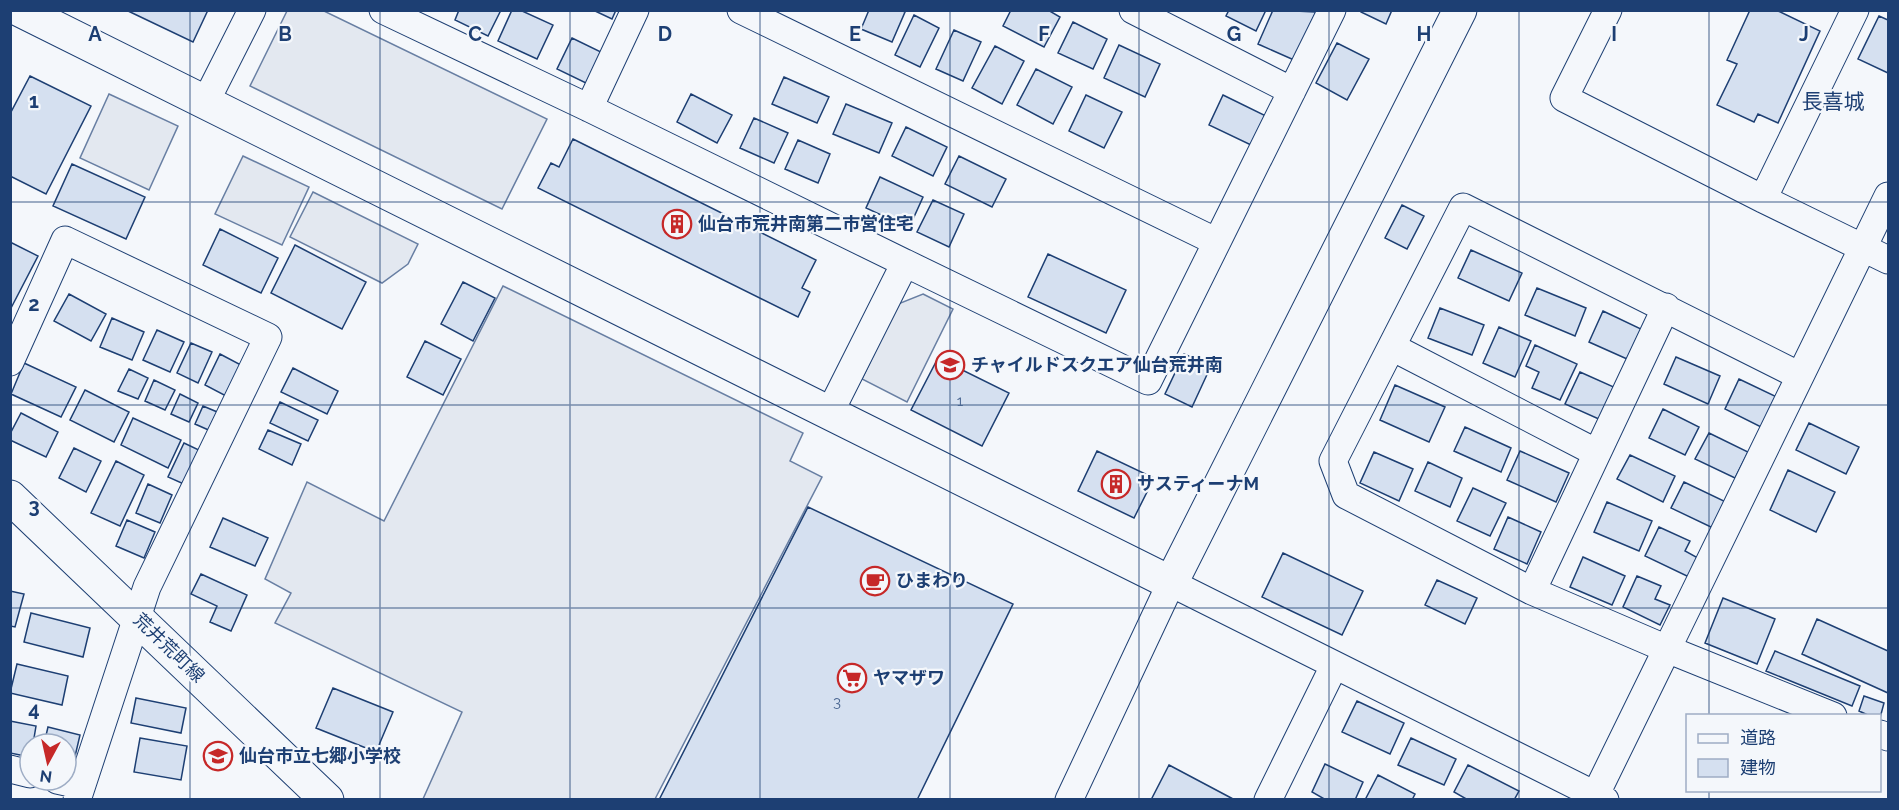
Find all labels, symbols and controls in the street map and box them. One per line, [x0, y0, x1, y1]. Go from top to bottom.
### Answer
text: A [88, 22, 102, 46]
text: B [278, 22, 292, 46]
text: C [468, 22, 482, 46]
text: D [658, 22, 672, 46]
text: E [849, 22, 861, 46]
text: F [1038, 22, 1050, 46]
text: G [1227, 22, 1241, 46]
text: H [1417, 22, 1431, 46]
text: I [1611, 22, 1617, 46]
text: J [1799, 22, 1809, 46]
text: 1 [29, 89, 39, 113]
district label: 長喜城 [1802, 89, 1865, 114]
building icon: 仙台市荒井南第二市営住宅 [661, 208, 693, 240]
place label: 仙台市荒井南第二市営住宅 [698, 213, 914, 234]
text: 2 [28, 292, 40, 316]
school or university icon: チャイルドスクエア仙台荒井南 [934, 349, 966, 381]
place label: チャイルドスクエア仙台荒井南 [971, 354, 1223, 375]
house number: 1 [957, 392, 964, 410]
building icon: サスティーナM [1100, 468, 1132, 500]
place label: サスティーナM [1137, 473, 1259, 494]
text: 3 [28, 494, 40, 518]
cafe icon: ひまわり [859, 565, 891, 597]
place label: ひまわり [896, 570, 968, 591]
street label: 荒井荒町線 [130, 609, 209, 686]
supermarket icon: ヤマザワ [836, 662, 868, 694]
place label: ヤマザワ [873, 667, 945, 688]
house number: 3 [833, 693, 841, 711]
text: 4 [28, 697, 40, 721]
legend [1686, 714, 1881, 792]
text: 道路 [1740, 727, 1776, 748]
north arrow [18, 732, 78, 792]
school or university icon: 仙台市立七郷小学校 [202, 740, 234, 772]
place label: 仙台市立七郷小学校 [239, 745, 401, 766]
text: 建物 [1740, 757, 1776, 778]
text: N [39, 766, 53, 787]

